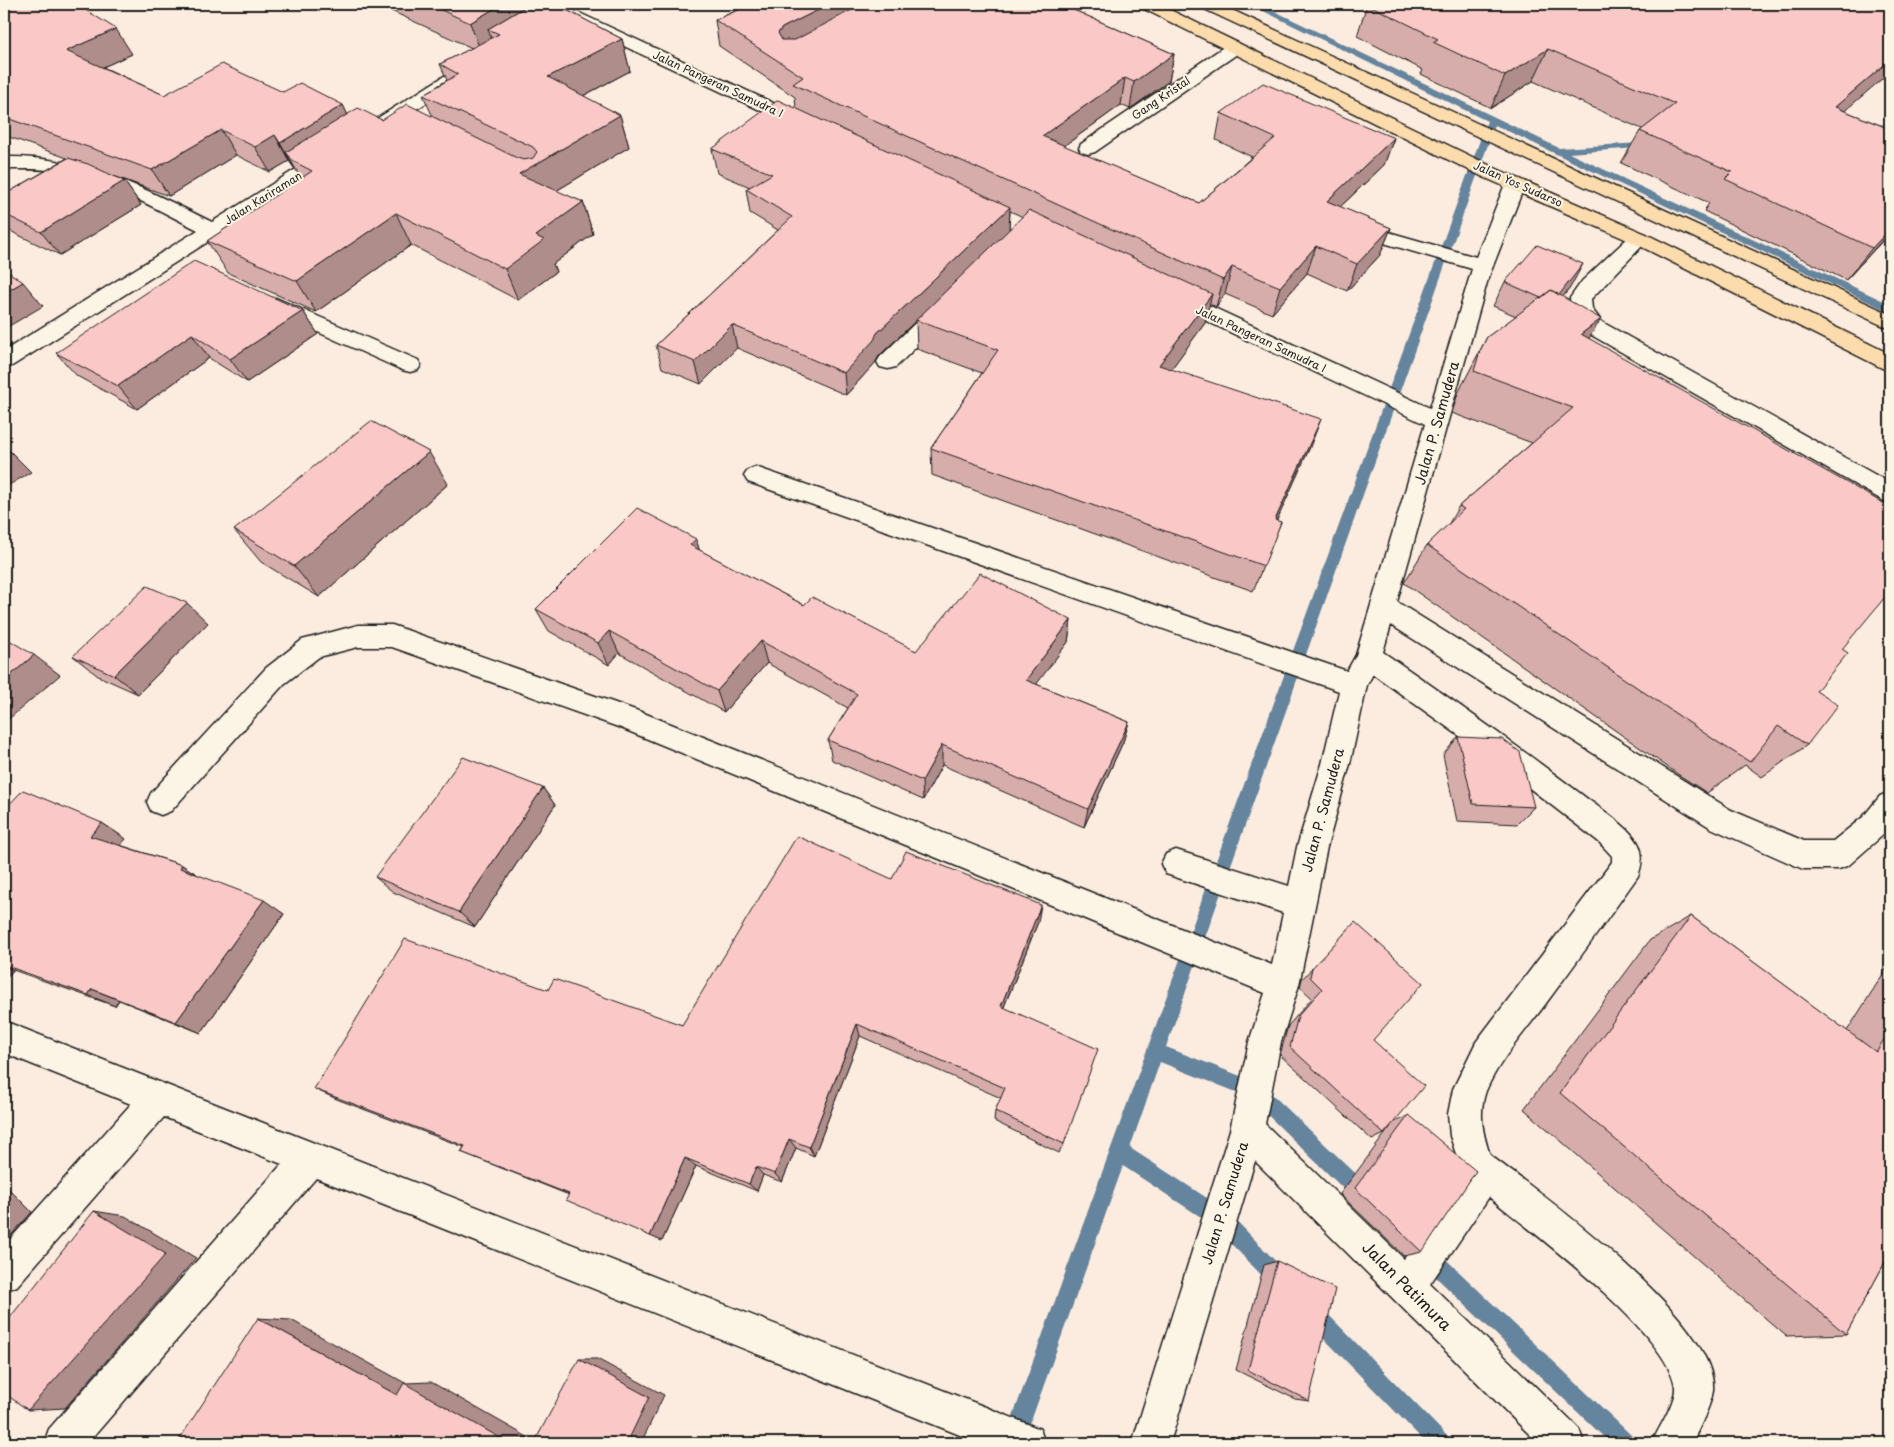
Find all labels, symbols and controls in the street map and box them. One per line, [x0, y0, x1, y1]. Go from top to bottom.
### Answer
street label: Jalan Pangeran Samudra I [650, 46, 786, 121]
street label: Gang Kristal [1128, 72, 1193, 124]
street label: Jalan Yos Sudarso [1471, 156, 1565, 211]
street label: Jalan Kariraman [221, 167, 305, 228]
street label: Jalan Pangeran Samudra I [1193, 301, 1329, 376]
street label: Jalan P. Samudera [1409, 358, 1464, 487]
street label: Jalan P. Samudera [1296, 745, 1349, 874]
street label: Jalan P. Samudera [1196, 1138, 1253, 1267]
street label: Jalan Patimura [1357, 1235, 1459, 1336]

